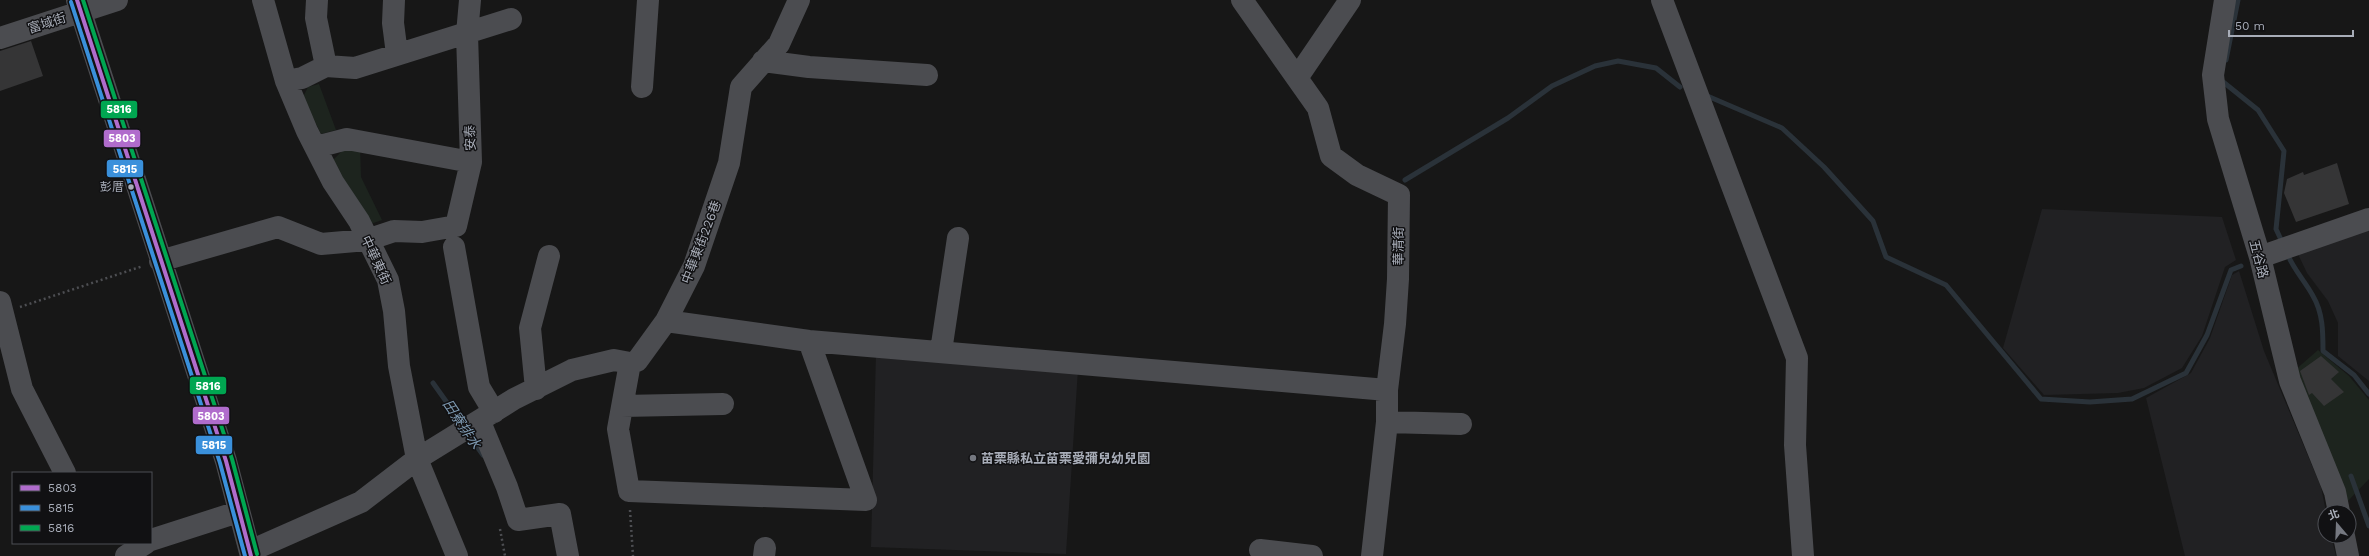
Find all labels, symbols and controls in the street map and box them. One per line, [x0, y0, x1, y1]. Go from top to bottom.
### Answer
street label: 富域街 [26, 10, 68, 36]
scale bar [2229, 12, 2353, 38]
text: 50 m [2235, 19, 2265, 33]
line badge: 5816 [100, 100, 138, 119]
text: 5816 [107, 103, 132, 116]
street label: 安泰 [462, 125, 478, 151]
line badge: 5803 [103, 129, 141, 148]
text: 5803 [109, 132, 136, 145]
line badge: 5815 [106, 159, 144, 178]
text: 5815 [113, 163, 137, 176]
place label: 彭厝 [100, 180, 124, 194]
marker: 彭厝 [126, 182, 136, 192]
street label: 中華東街226巷 [678, 198, 724, 286]
street label: 華清街 [1391, 226, 1406, 266]
street label: 中華東街 [358, 233, 394, 287]
street label: 五谷路 [2247, 238, 2271, 280]
line badge: 5816 [189, 376, 227, 395]
text: 5816 [196, 380, 221, 393]
water label: 田寮排水 [440, 396, 485, 453]
line badge: 5803 [192, 406, 230, 425]
text: 5803 [198, 410, 225, 423]
line badge: 5815 [195, 435, 233, 455]
text: 5815 [202, 439, 226, 452]
place label: 苗栗縣私立苗栗愛彌兒幼兒園 [981, 451, 1150, 466]
marker: 苗栗縣私立苗栗愛彌兒幼兒園 [968, 453, 978, 463]
legend [12, 472, 152, 544]
text: 5803 [48, 481, 77, 495]
text: 5815 [48, 501, 74, 515]
north arrow [2317, 504, 2357, 544]
text: 北 [2327, 507, 2341, 523]
text: 5816 [48, 521, 74, 535]

